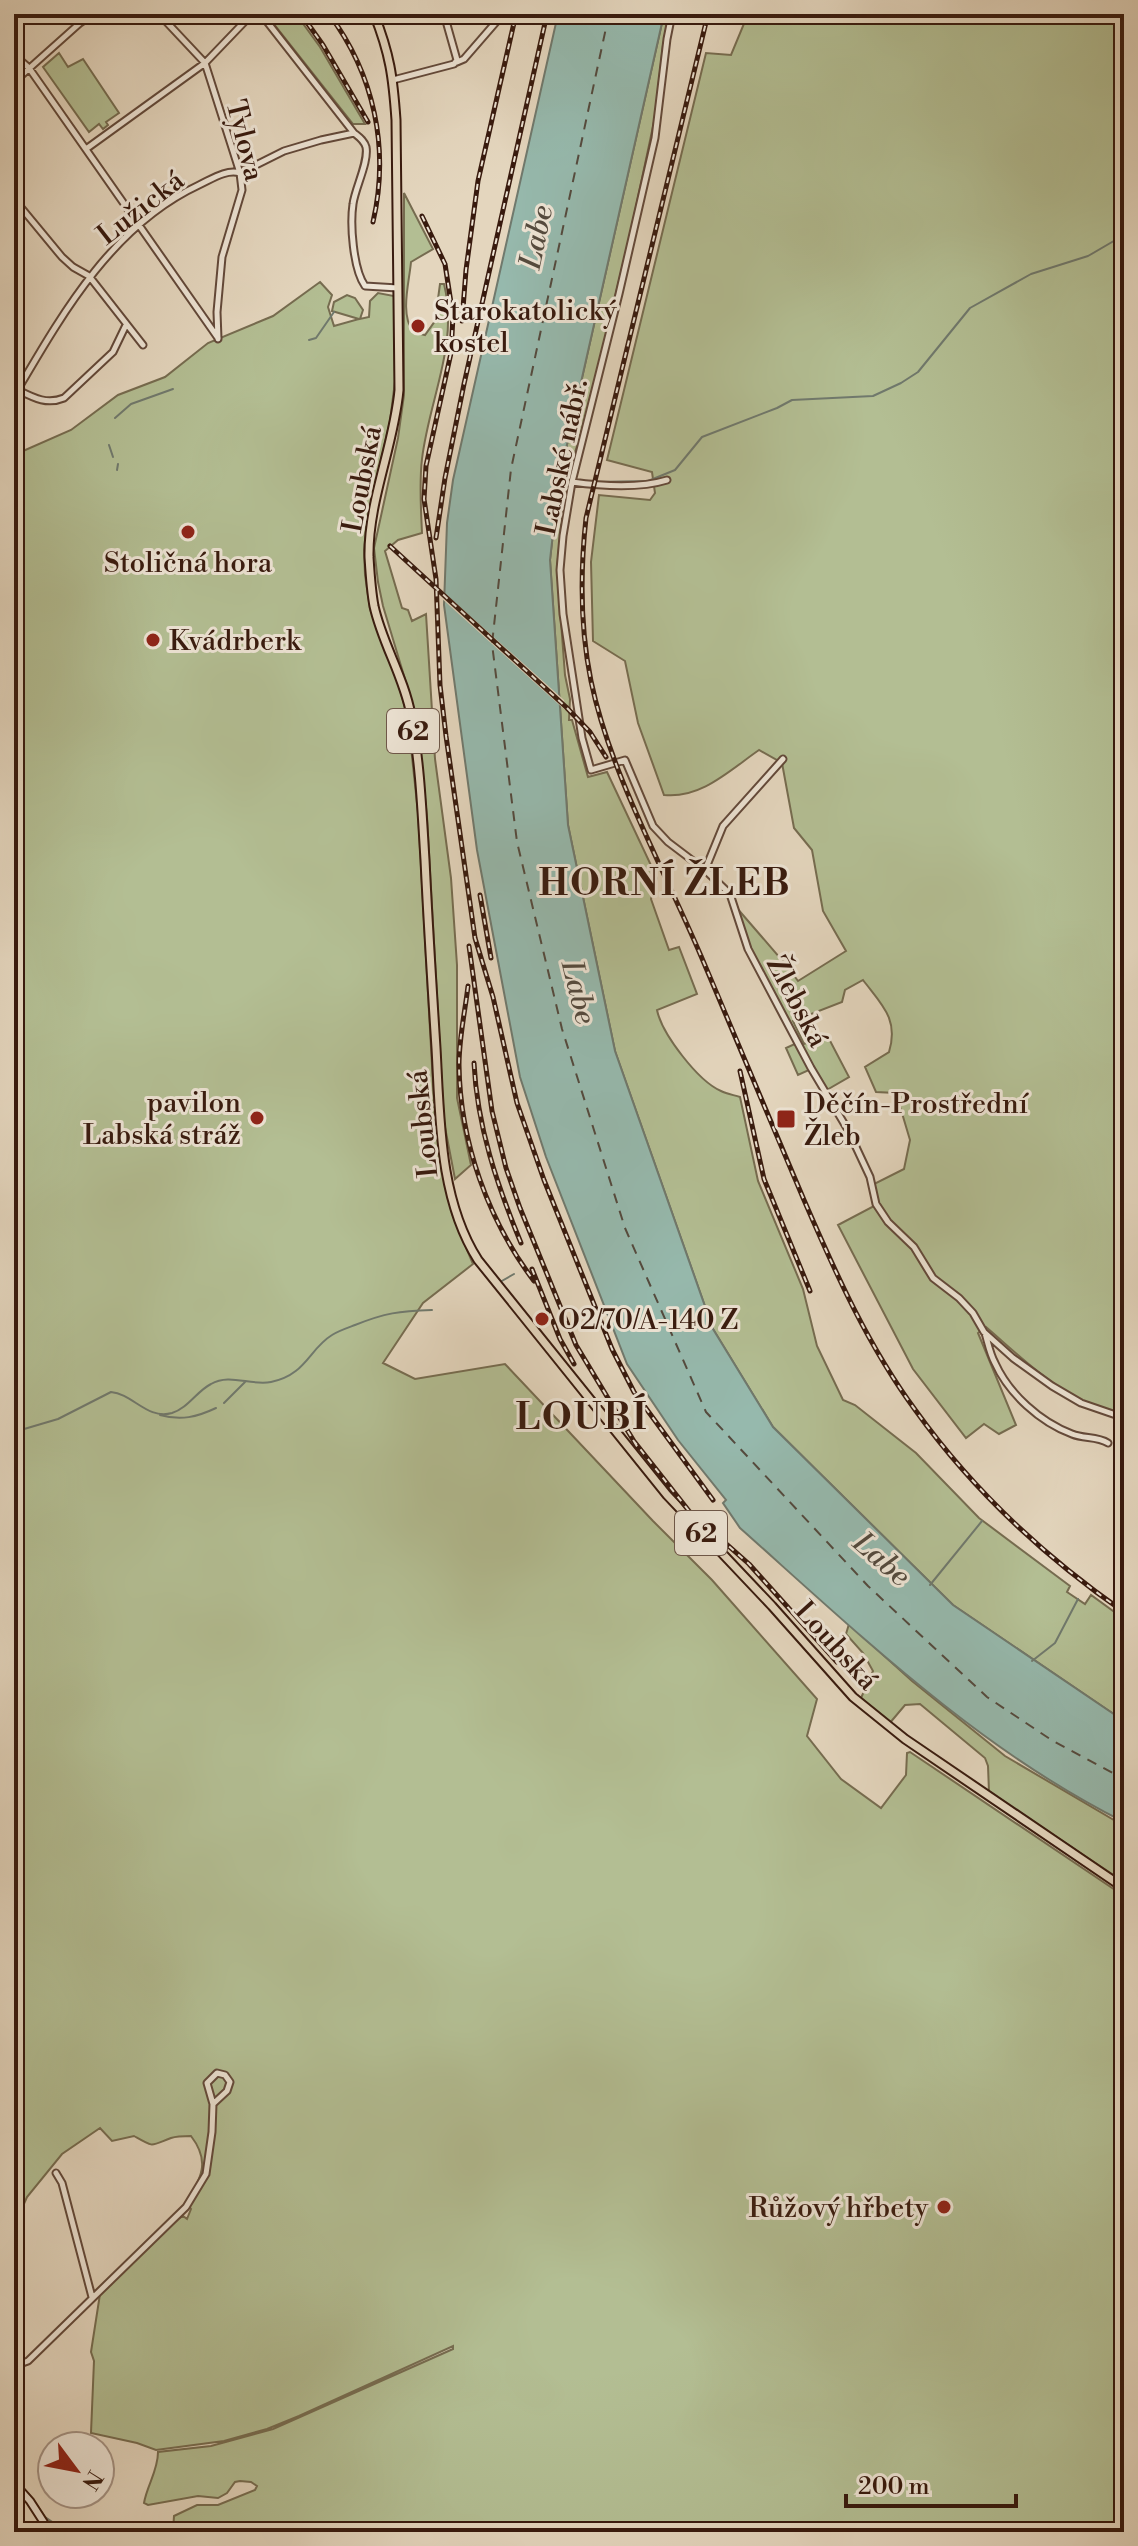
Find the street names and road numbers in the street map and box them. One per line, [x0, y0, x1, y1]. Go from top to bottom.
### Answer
street label: Tylova [218, 96, 272, 185]
street label: Lužická [90, 163, 192, 253]
street label: Labské nábř. [529, 376, 596, 539]
street label: Loubská [335, 422, 390, 536]
road number: 62 [387, 709, 439, 753]
street label: Žlebská [758, 949, 837, 1054]
street label: Loubská [400, 1067, 447, 1179]
road number: 62 [675, 1511, 727, 1555]
street label: Loubská [787, 1594, 886, 1699]

